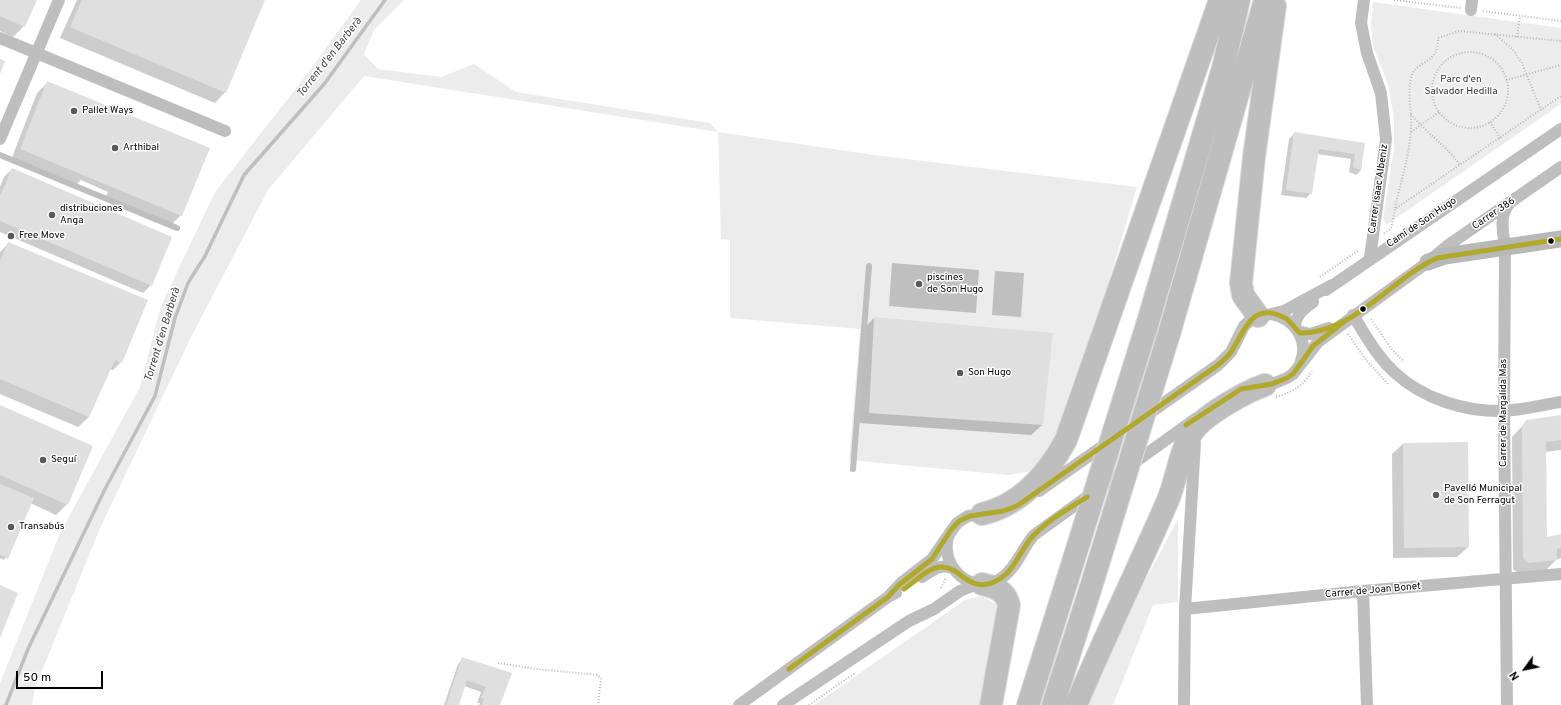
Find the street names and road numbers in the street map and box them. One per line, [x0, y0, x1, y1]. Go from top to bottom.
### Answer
street label: Carrer Isaac Albeniz [1367, 143, 1391, 235]
street label: Camí de Son Hugo [1385, 195, 1459, 251]
street label: Carrer 386 [1470, 195, 1518, 233]
street label: Carrer de Margalida Mas [1498, 359, 1510, 467]
street label: Carrer de Joan Bonet [1325, 581, 1421, 601]

